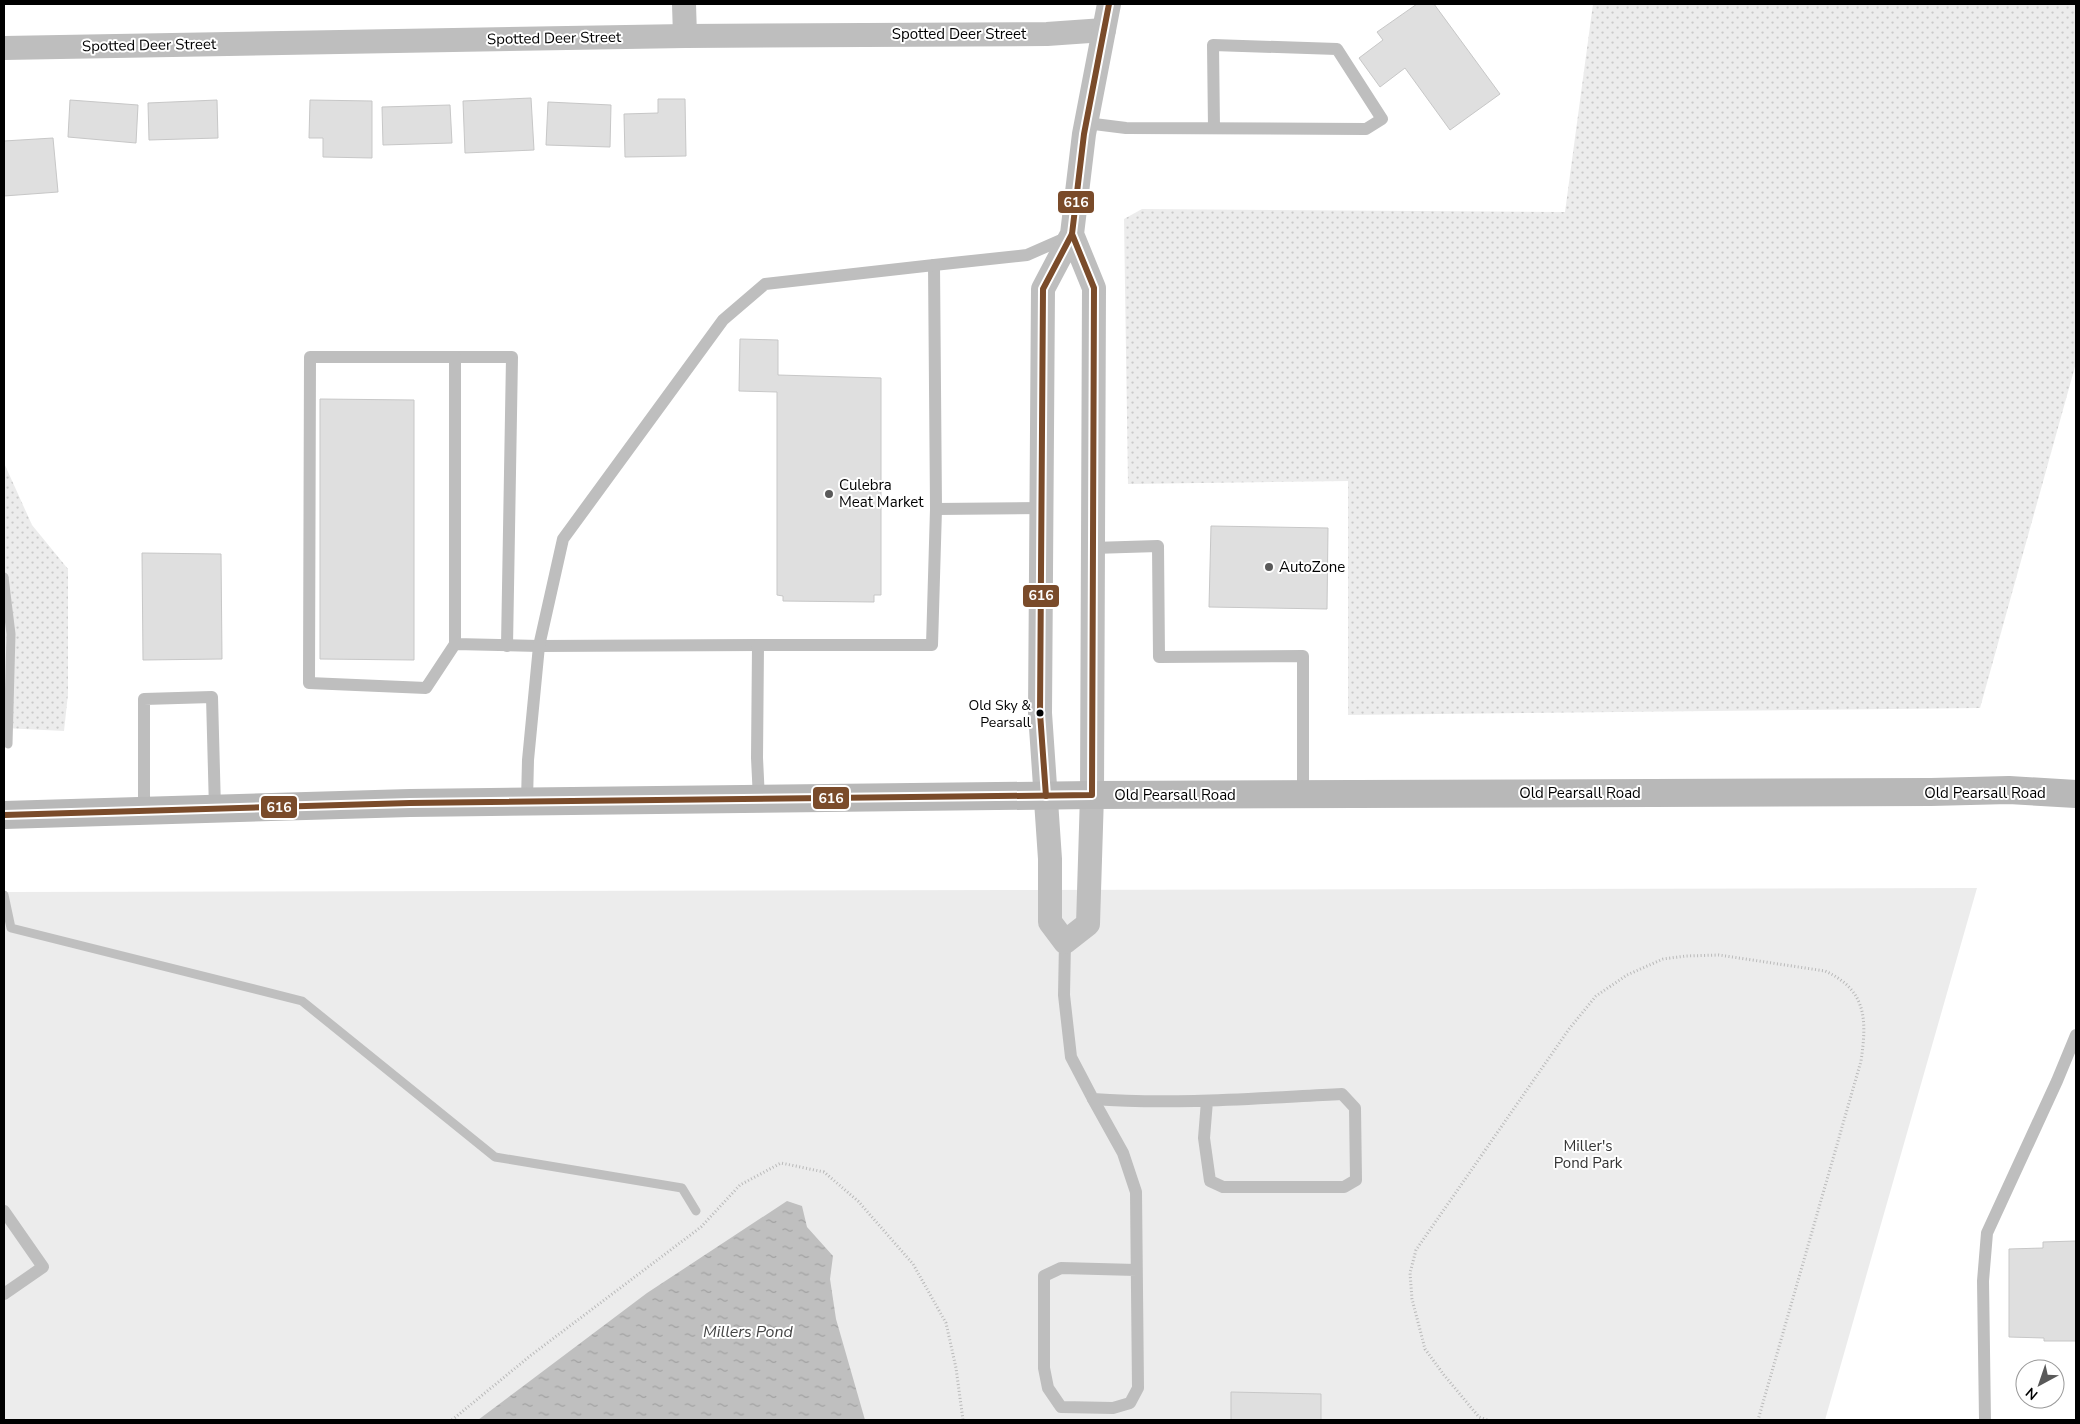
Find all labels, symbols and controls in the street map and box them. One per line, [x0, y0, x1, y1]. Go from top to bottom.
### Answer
street label: Spotted Deer Street [892, 24, 1027, 44]
street label: Spotted Deer Street [487, 27, 622, 49]
street label: Spotted Deer Street [82, 34, 217, 56]
line badge: 616 [1057, 190, 1095, 214]
text: 616 [1063, 193, 1089, 212]
place label: Culebra Meat Market [839, 475, 924, 512]
marker: Culebra Meat Market [823, 488, 835, 500]
place label: AutoZone [1279, 557, 1345, 577]
marker: AutoZone [1263, 561, 1275, 573]
line badge: 616 [1022, 584, 1060, 608]
text: 616 [1028, 586, 1054, 605]
place label: Old Sky & Pearsall [969, 696, 1032, 732]
marker: Old Sky & Pearsall [1035, 708, 1045, 718]
street label: Old Pearsall Road [1519, 783, 1641, 803]
street label: Old Pearsall Road [1924, 783, 2046, 803]
street label: Old Pearsall Road [1114, 785, 1236, 805]
line badge: 616 [812, 786, 850, 810]
text: 616 [818, 789, 844, 808]
line badge: 616 [260, 795, 298, 819]
text: 616 [266, 798, 292, 817]
park label: Miller's Pond Park [1554, 1136, 1623, 1173]
water label: Millers Pond [703, 1321, 794, 1343]
north arrow [2015, 1359, 2065, 1409]
text: N [2022, 1383, 2042, 1404]

